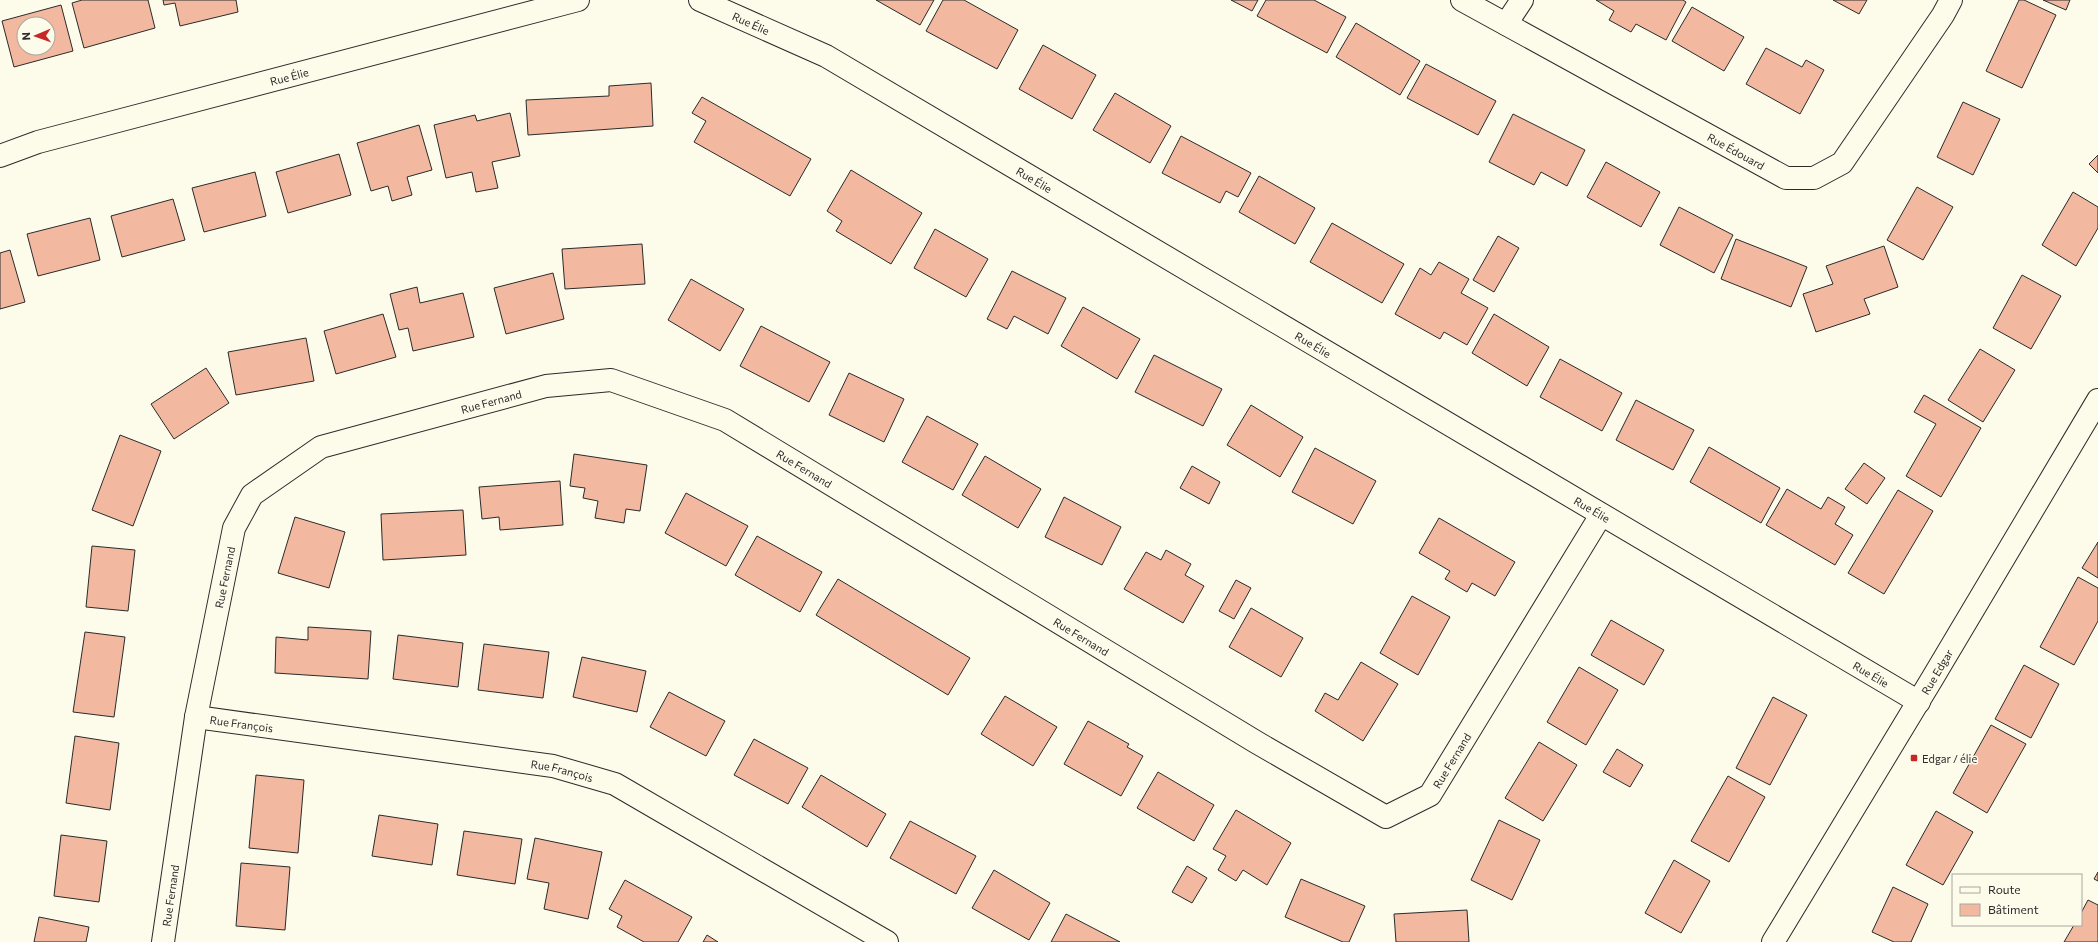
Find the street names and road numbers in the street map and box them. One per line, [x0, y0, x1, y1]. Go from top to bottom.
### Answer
street label: Rue Élie [731, 9, 772, 37]
street label: Rue Élie [268, 65, 310, 87]
street label: Rue Édouard [1705, 130, 1767, 172]
street label: Rue Élie [1014, 164, 1055, 195]
street label: Rue Élie [1293, 328, 1334, 360]
street label: Rue Fernand [459, 386, 523, 415]
street label: Rue Fernand [774, 446, 835, 490]
street label: Rue Élie [1572, 493, 1613, 525]
street label: Rue Fernand [212, 545, 237, 609]
street label: Rue Fernand [1051, 614, 1112, 658]
street label: Rue Edgar [1918, 646, 1955, 696]
street label: Rue Élie [1851, 658, 1892, 689]
street label: Rue François [209, 712, 274, 734]
street label: Rue Fernand [1429, 730, 1473, 790]
street label: Rue François [530, 757, 595, 784]
street label: Rue Fernand [159, 864, 181, 927]

